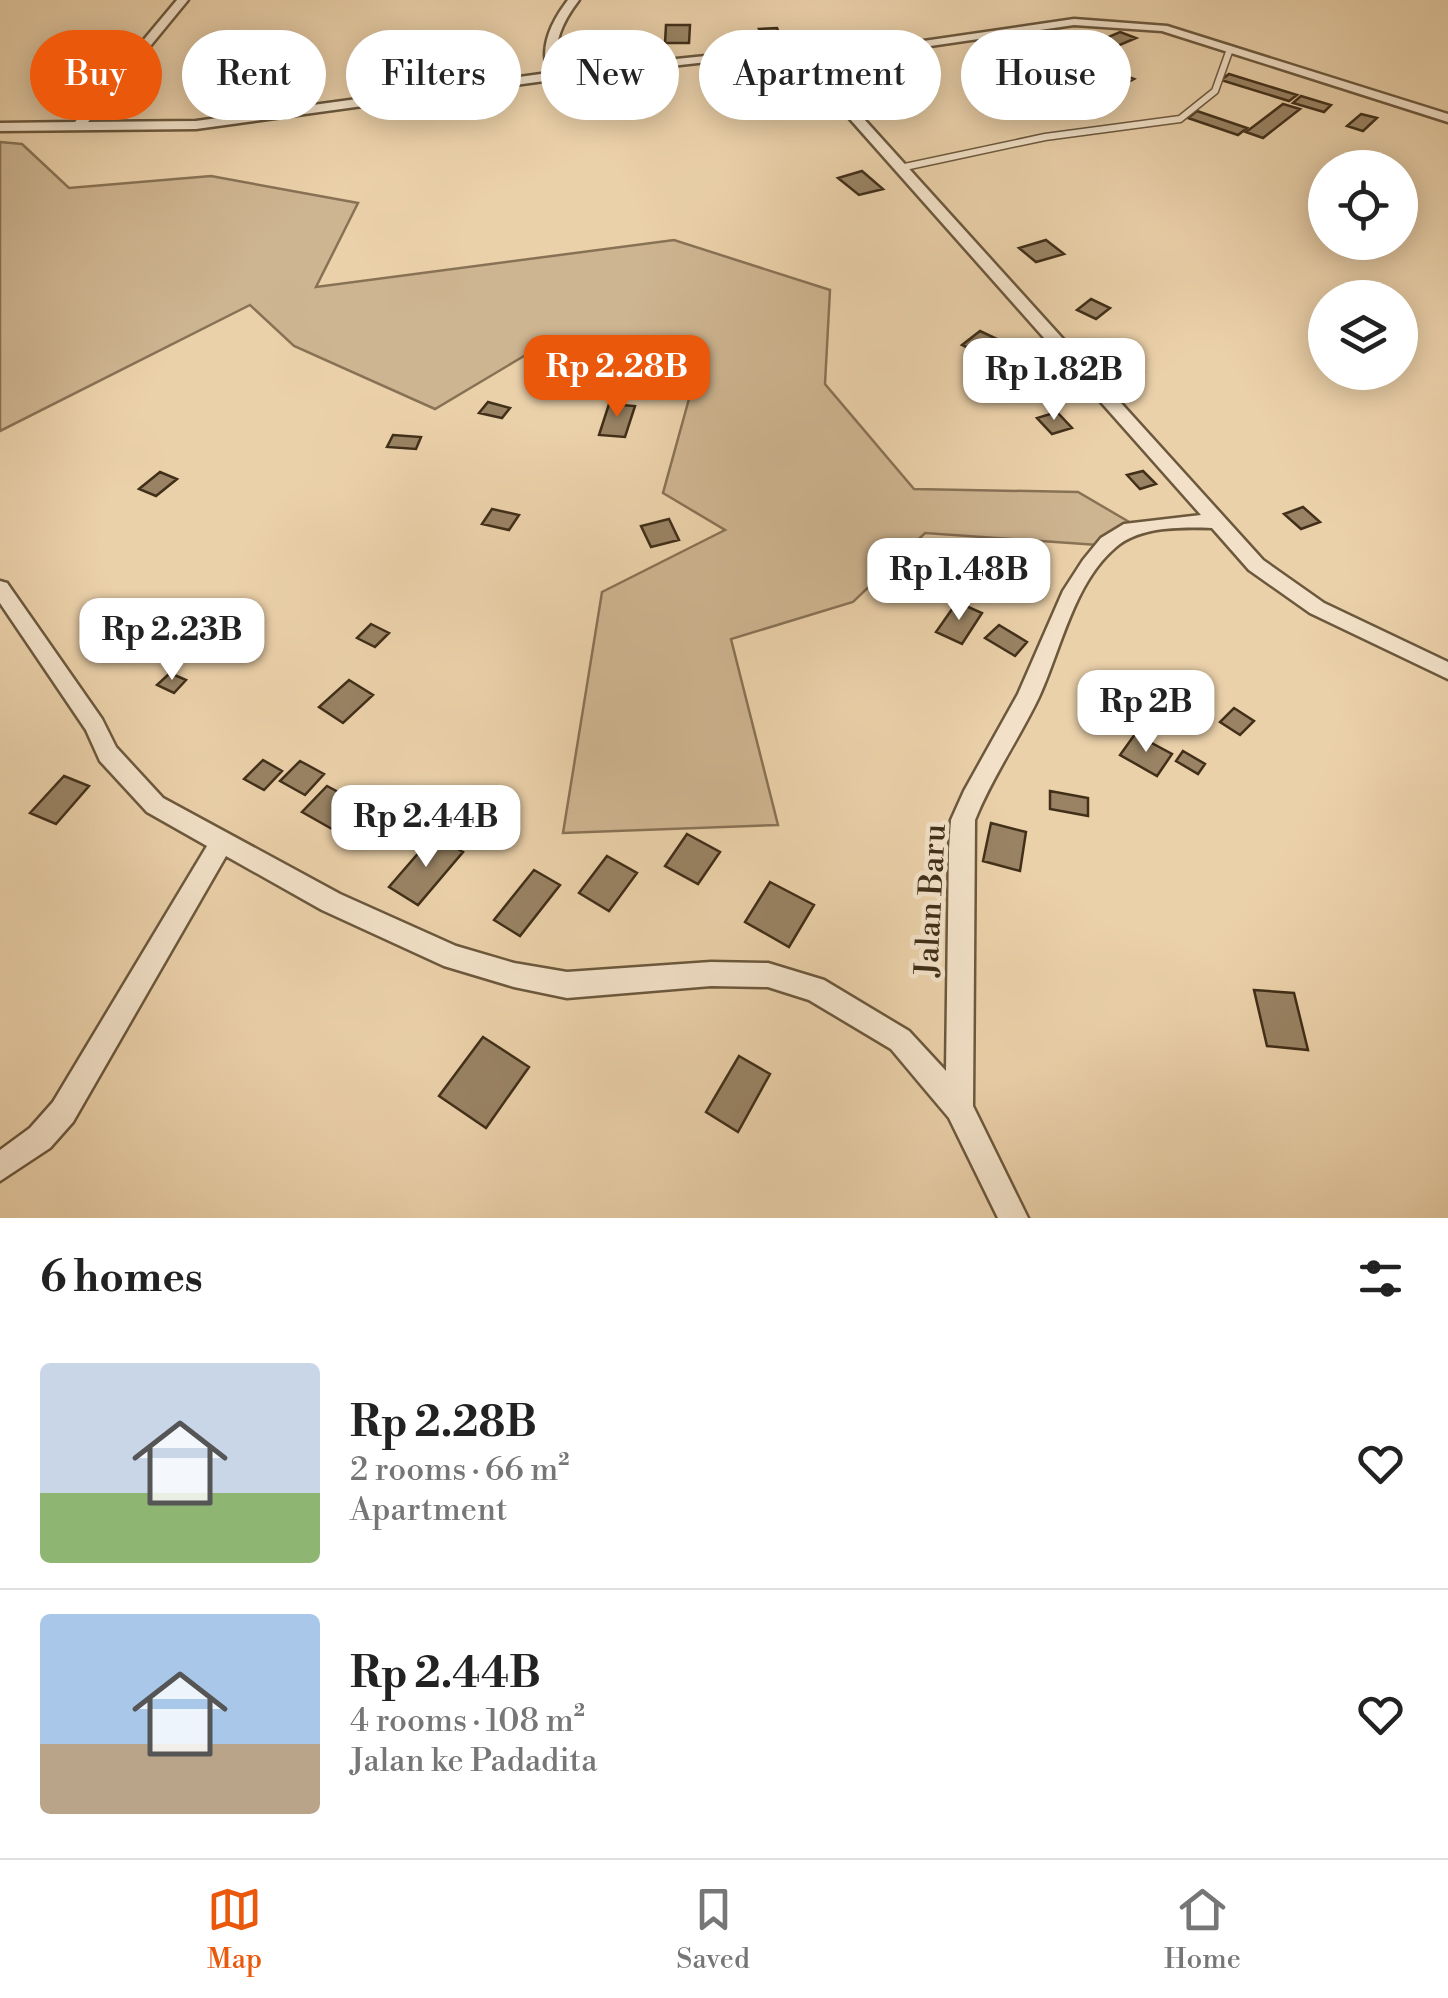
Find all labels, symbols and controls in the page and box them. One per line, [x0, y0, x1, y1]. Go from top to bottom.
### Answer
chip: Buy [30, 30, 162, 120]
chip: Rent [182, 30, 326, 120]
chip: Filters [346, 30, 521, 120]
chip: New [541, 30, 679, 120]
chip: Apartment [699, 30, 941, 120]
chip: House [961, 30, 1131, 120]
map controls [1308, 150, 1418, 390]
button: locate [1308, 150, 1418, 260]
button: layers [1308, 280, 1418, 390]
pin: Rp 2.28B [514, 335, 720, 420]
pin: Rp 1.82B [951, 338, 1157, 423]
text: Rp 2.28B [546, 347, 688, 387]
text: Rp 1.82B [985, 350, 1123, 390]
pin: Rp 1.48B [856, 538, 1062, 623]
text: Rp 1.48B [889, 550, 1029, 590]
pin: Rp 2.23B [69, 598, 275, 683]
text: Rp 2.23B [101, 610, 243, 650]
pin: Rp 2B [1076, 670, 1216, 755]
text: Rp 2B [1099, 682, 1193, 722]
pin: Rp 2.44B [323, 785, 529, 870]
text: Rp 2.44B [353, 797, 499, 837]
street label: Jalan Baru [907, 823, 955, 978]
icon: filters [1353, 1251, 1408, 1306]
text: 6 homes [40, 1252, 203, 1305]
text: Rp 2.28B [350, 1397, 537, 1450]
icon: home [120, 1403, 240, 1523]
icon: heart [1353, 1436, 1408, 1491]
text: 2 rooms · 66 m² [350, 1450, 569, 1490]
text: Apartment [350, 1490, 507, 1530]
text: Rp 2.44B [350, 1648, 541, 1701]
icon: home [120, 1654, 240, 1774]
icon: heart [1353, 1687, 1408, 1742]
text: 4 rooms · 108 m² [350, 1701, 585, 1741]
text: Jalan ke Padadita [350, 1741, 597, 1781]
tab: Map [207, 1882, 262, 1977]
tab: Saved [676, 1882, 750, 1977]
tab: Home [1164, 1882, 1241, 1977]

